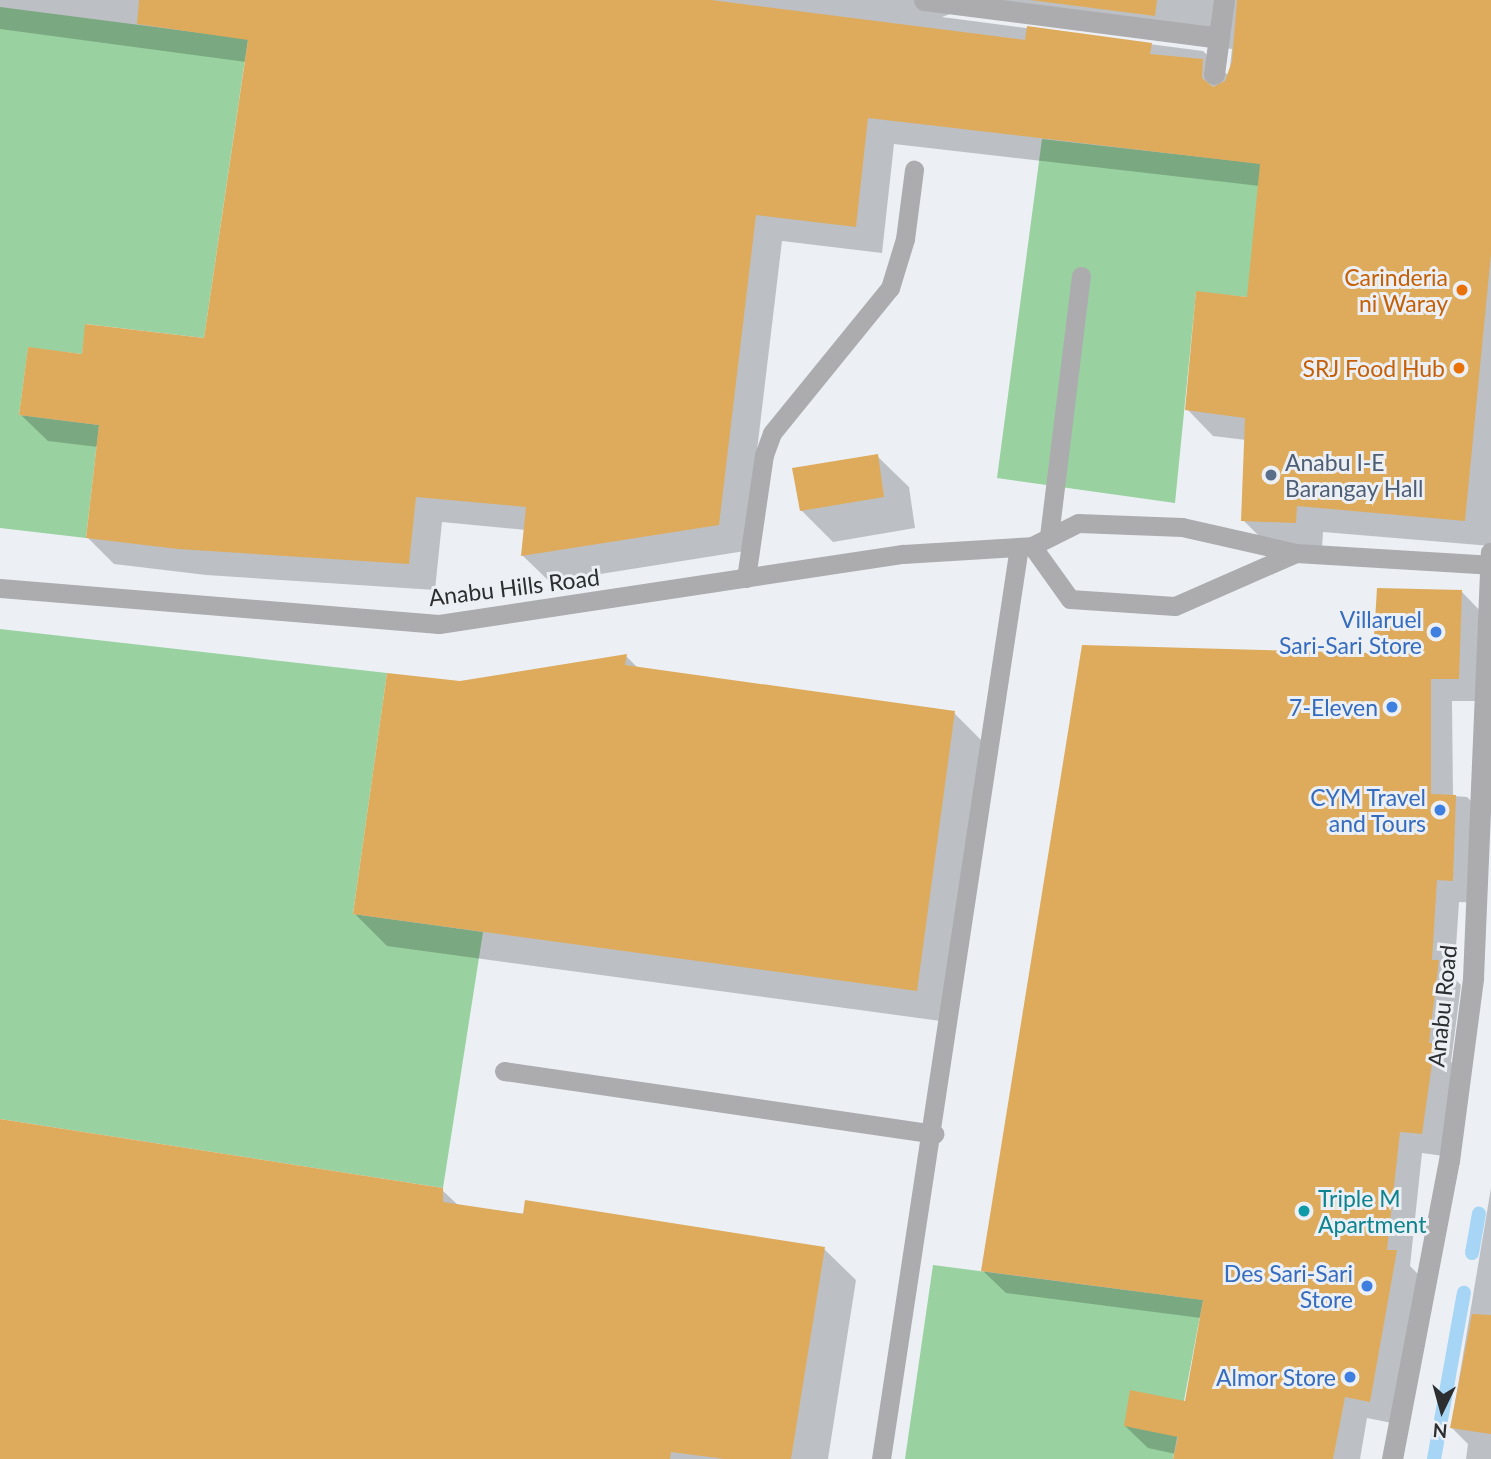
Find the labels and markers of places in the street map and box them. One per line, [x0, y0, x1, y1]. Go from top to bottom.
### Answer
place label: Carinderia ni Waray [1344, 263, 1448, 317]
marker: Carinderia ni Waray [1454, 282, 1470, 298]
place label: SRJ Food Hub [1303, 354, 1445, 382]
marker: SRJ Food Hub [1451, 360, 1467, 376]
place label: Anabu I-E Barangay Hall [1285, 448, 1424, 502]
marker: Anabu I-E Barangay Hall [1263, 467, 1279, 483]
place label: Villaruel Sari-Sari Store [1279, 605, 1422, 659]
marker: Villaruel Sari-Sari Store [1428, 624, 1444, 640]
place label: 7-Eleven [1289, 693, 1378, 721]
marker: 7-Eleven [1384, 699, 1400, 715]
place label: CYM Travel and Tours [1309, 783, 1426, 837]
marker: CYM Travel and Tours [1432, 802, 1448, 818]
place label: Triple M Apartment [1318, 1184, 1426, 1238]
marker: Triple M Apartment [1296, 1203, 1312, 1219]
place label: Des Sari-Sari Store [1224, 1259, 1353, 1313]
marker: Des Sari-Sari Store [1359, 1278, 1375, 1294]
place label: Almor Store [1216, 1363, 1336, 1391]
marker: Almor Store [1342, 1369, 1358, 1385]

